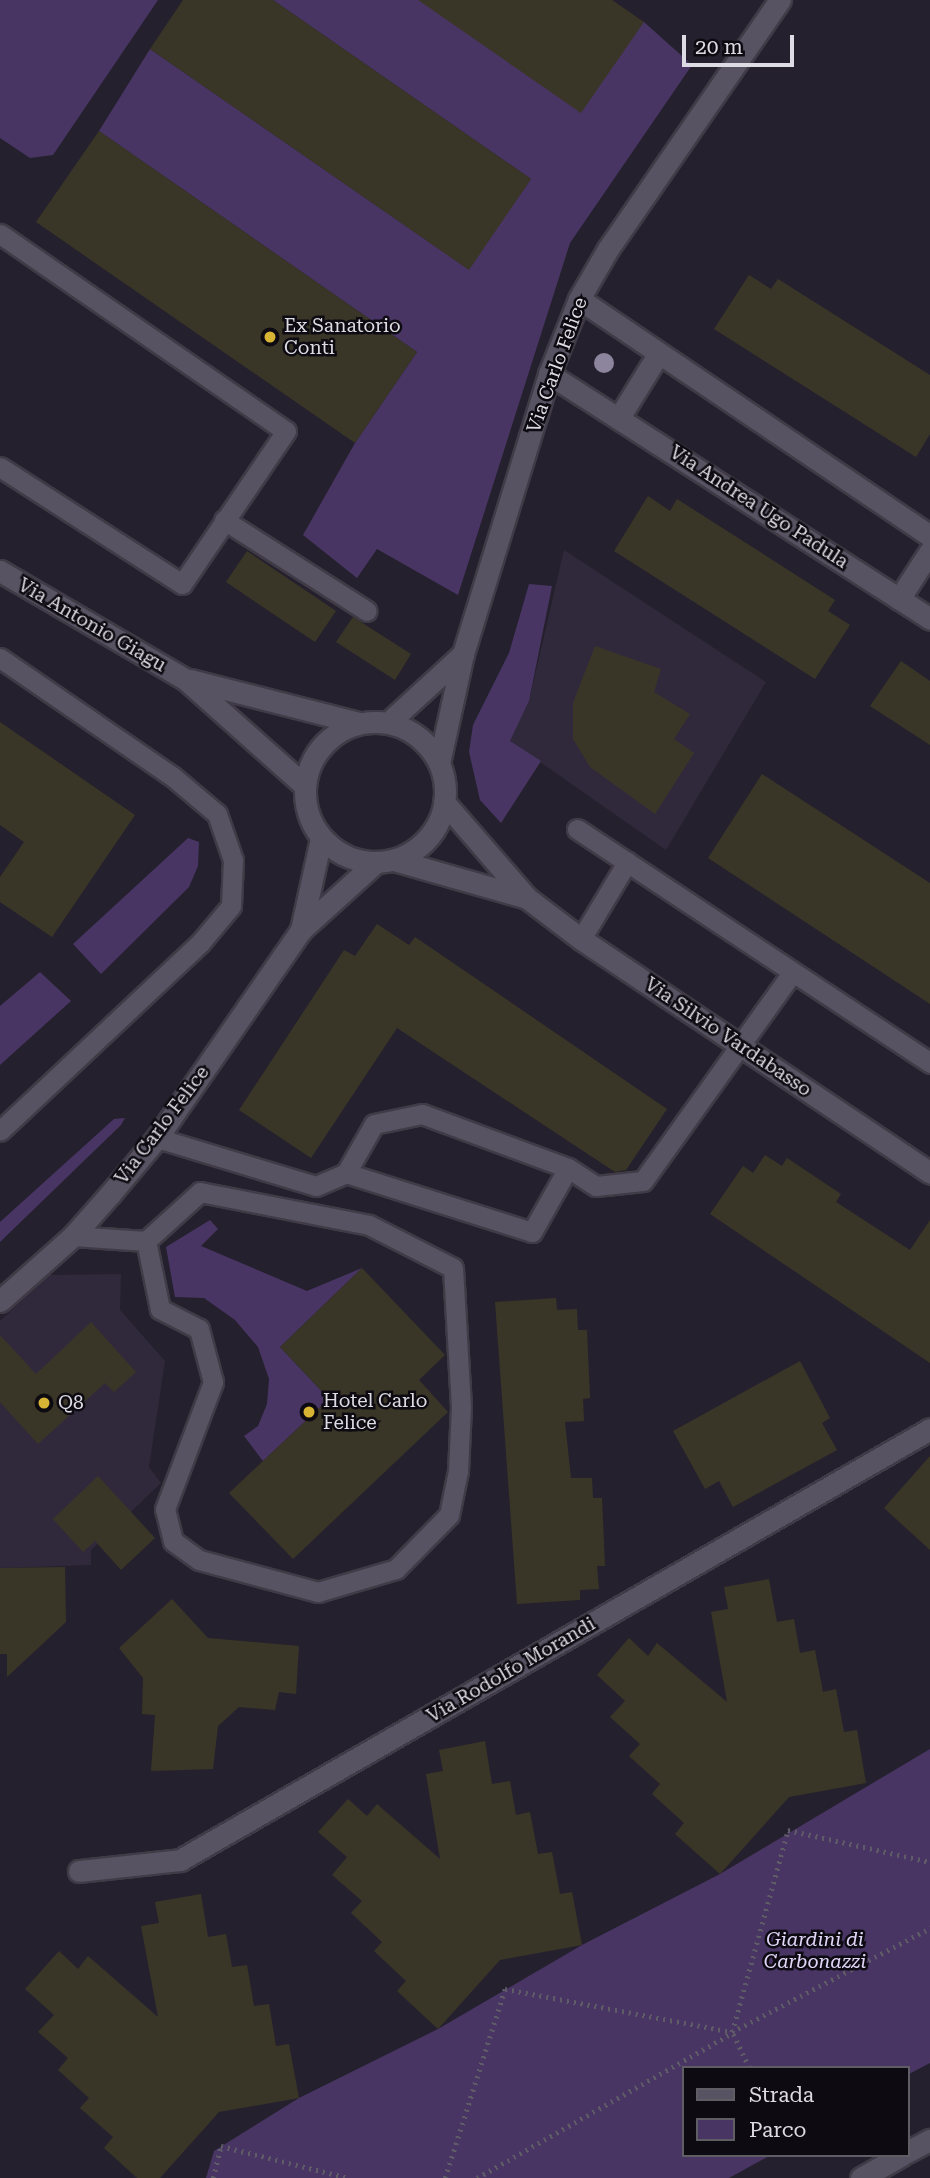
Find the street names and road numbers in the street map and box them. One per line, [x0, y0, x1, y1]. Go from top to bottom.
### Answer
street label: Via Carlo Felice [522, 294, 592, 436]
street label: Via Andrea Ugo Padula [665, 441, 853, 573]
street label: Via Antonio Giagu [14, 573, 170, 677]
street label: Via Silvio Vardabasso [640, 973, 816, 1101]
street label: Via Carlo Felice [110, 1061, 214, 1189]
street label: Via Rodolfo Morandi [423, 1612, 599, 1728]

